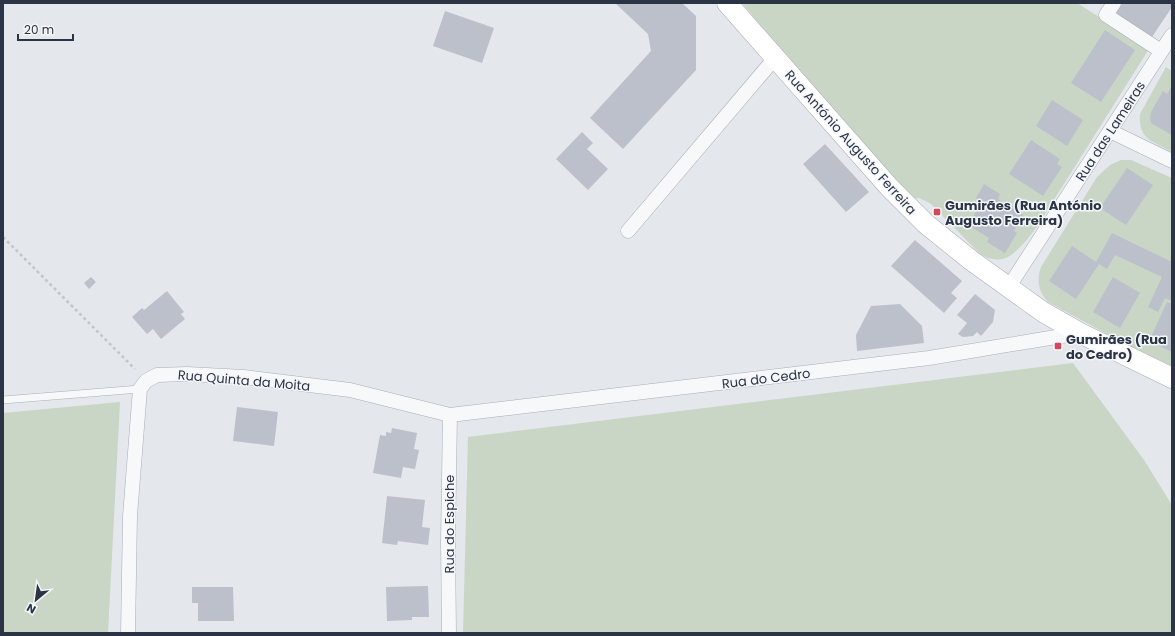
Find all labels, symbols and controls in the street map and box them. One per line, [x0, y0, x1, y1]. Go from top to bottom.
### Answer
scale bar [18, 16, 73, 42]
text: 20 m [24, 21, 54, 38]
street label: Rua António Augusto Ferreira [780, 66, 921, 219]
street label: Rua das Lameiras [1071, 77, 1150, 185]
place label: Gumirães (Rua António Augusto Ferreira) [945, 196, 1101, 230]
marker: Gumirães (Rua António Augusto Ferreira) [932, 207, 942, 217]
place label: Gumirães (Rua do Cedro) [1066, 330, 1167, 364]
marker: Gumirães (Rua do Cedro) [1053, 341, 1063, 351]
street label: Rua do Cedro [721, 364, 811, 393]
street label: Rua Quinta da Moita [177, 365, 311, 396]
street label: Rua do Espiche [440, 475, 459, 573]
north arrow [16, 580, 56, 620]
text: N [24, 600, 39, 618]

